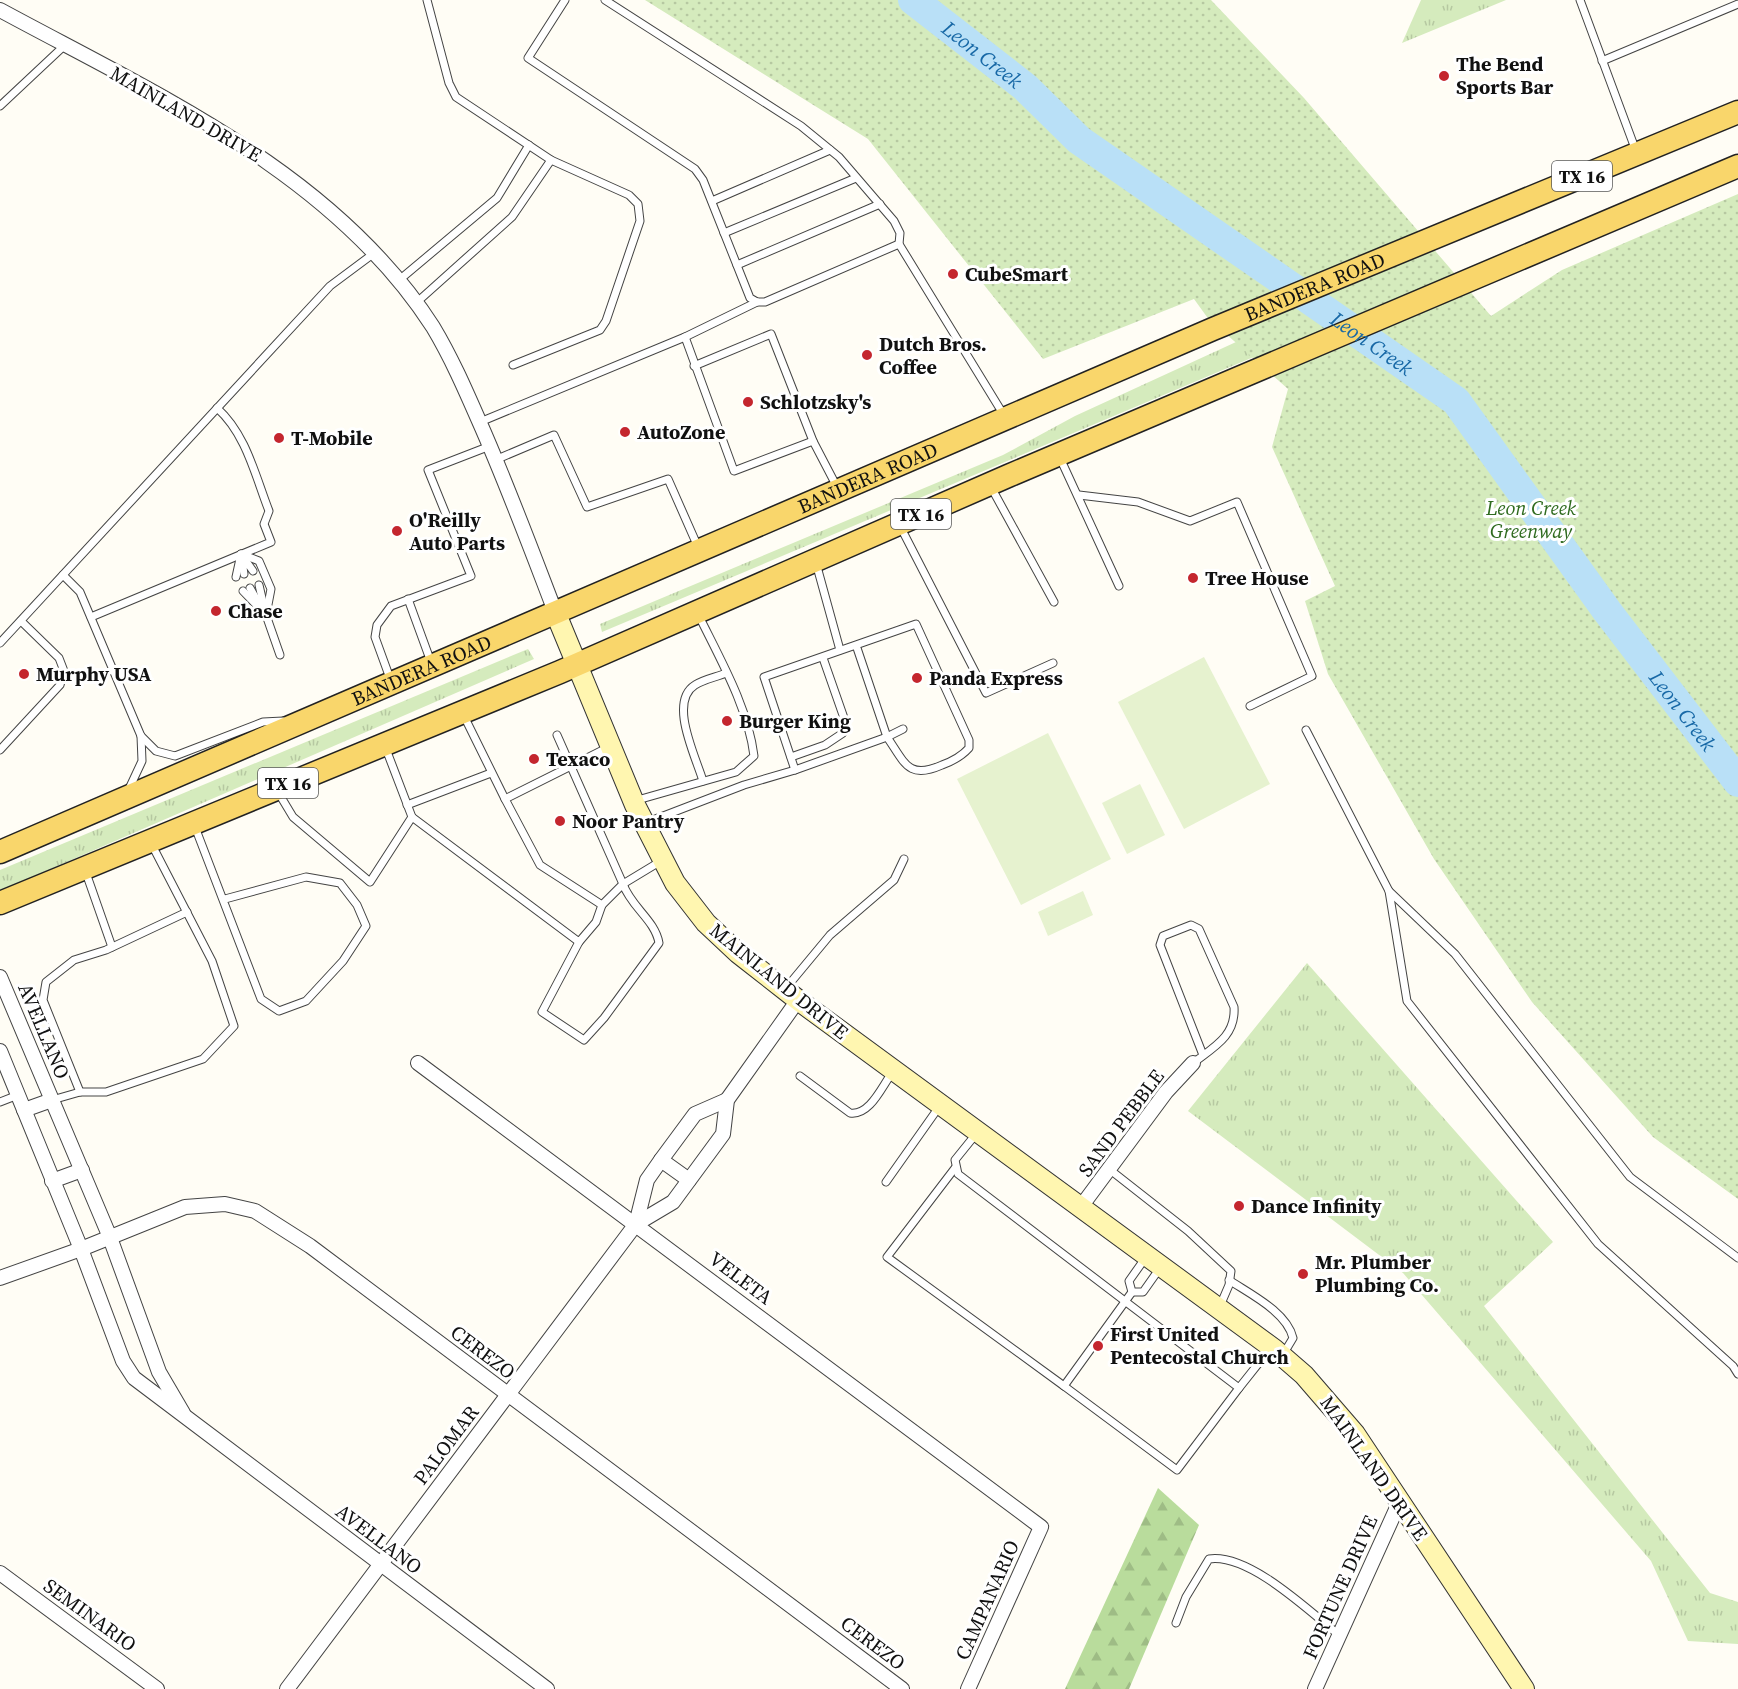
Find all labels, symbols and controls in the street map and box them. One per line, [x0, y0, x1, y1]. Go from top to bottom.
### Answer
water label: Leon Creek [935, 13, 1029, 95]
place label: The Bend Sports Bar [1456, 50, 1554, 101]
street label: MAINLAND DRIVE [105, 59, 267, 169]
marker: The Bend Sports Bar [1437, 69, 1451, 83]
road number: TX 16 [1552, 161, 1612, 191]
street label: BANDERA ROAD [1240, 245, 1389, 328]
place label: CubeSmart [965, 260, 1069, 288]
marker: CubeSmart [946, 267, 960, 281]
water label: Leon Creek [1324, 304, 1419, 382]
place label: Dutch Bros. Coffee [879, 330, 987, 381]
marker: Dutch Bros. Coffee [860, 348, 874, 362]
place label: Schlotzsky's [760, 388, 871, 416]
marker: Schlotzsky's [741, 395, 755, 409]
place label: AutoZone [637, 418, 725, 446]
place label: T-Mobile [291, 424, 373, 452]
marker: AutoZone [618, 425, 632, 439]
marker: T-Mobile [272, 431, 286, 445]
street label: BANDERA ROAD [793, 435, 942, 520]
park label: Leon Creek Greenway [1485, 494, 1577, 545]
road number: TX 16 [891, 499, 951, 529]
place label: O'Reilly Auto Parts [409, 506, 505, 557]
marker: O'Reilly Auto Parts [390, 524, 404, 538]
place label: Tree House [1205, 564, 1309, 592]
marker: Tree House [1186, 571, 1200, 585]
place label: Chase [228, 597, 283, 625]
marker: Chase [209, 604, 223, 618]
street label: BANDERA ROAD [347, 628, 496, 713]
place label: Murphy USA [36, 660, 152, 688]
water label: Leon Creek [1642, 663, 1724, 757]
place label: Panda Express [929, 664, 1063, 692]
marker: Murphy USA [17, 667, 31, 681]
marker: Panda Express [910, 671, 924, 685]
place label: Burger King [739, 707, 851, 735]
marker: Burger King [720, 714, 734, 728]
place label: Texaco [546, 745, 610, 773]
marker: Texaco [527, 752, 541, 766]
road number: TX 16 [258, 768, 318, 798]
place label: Noor Pantry [572, 807, 685, 835]
marker: Noor Pantry [553, 814, 567, 828]
street label: MAINLAND DRIVE [704, 916, 854, 1046]
street label: AVELLANO [11, 979, 77, 1083]
street label: SAND PEBBLE [1071, 1064, 1171, 1182]
place label: Dance Infinity [1251, 1192, 1382, 1220]
marker: Dance Infinity [1232, 1199, 1246, 1213]
street label: VELETA [703, 1245, 779, 1312]
place label: Mr. Plumber Plumbing Co. [1315, 1248, 1439, 1299]
marker: Mr. Plumber Plumbing Co. [1296, 1267, 1310, 1281]
street label: CEREZO [445, 1318, 521, 1386]
place label: First United Pentecostal Church [1110, 1320, 1289, 1371]
marker: First United Pentecostal Church [1091, 1339, 1105, 1353]
street label: MAINLAND DRIVE [1313, 1390, 1435, 1546]
street label: PALOMAR [407, 1399, 485, 1491]
street label: AVELLANO [330, 1497, 428, 1581]
street label: FORTUNE DRIVE [1296, 1511, 1384, 1663]
street label: CAMPANARIO [948, 1536, 1026, 1664]
street label: SEMINARIO [38, 1572, 142, 1658]
street label: CEREZO [835, 1609, 911, 1677]

